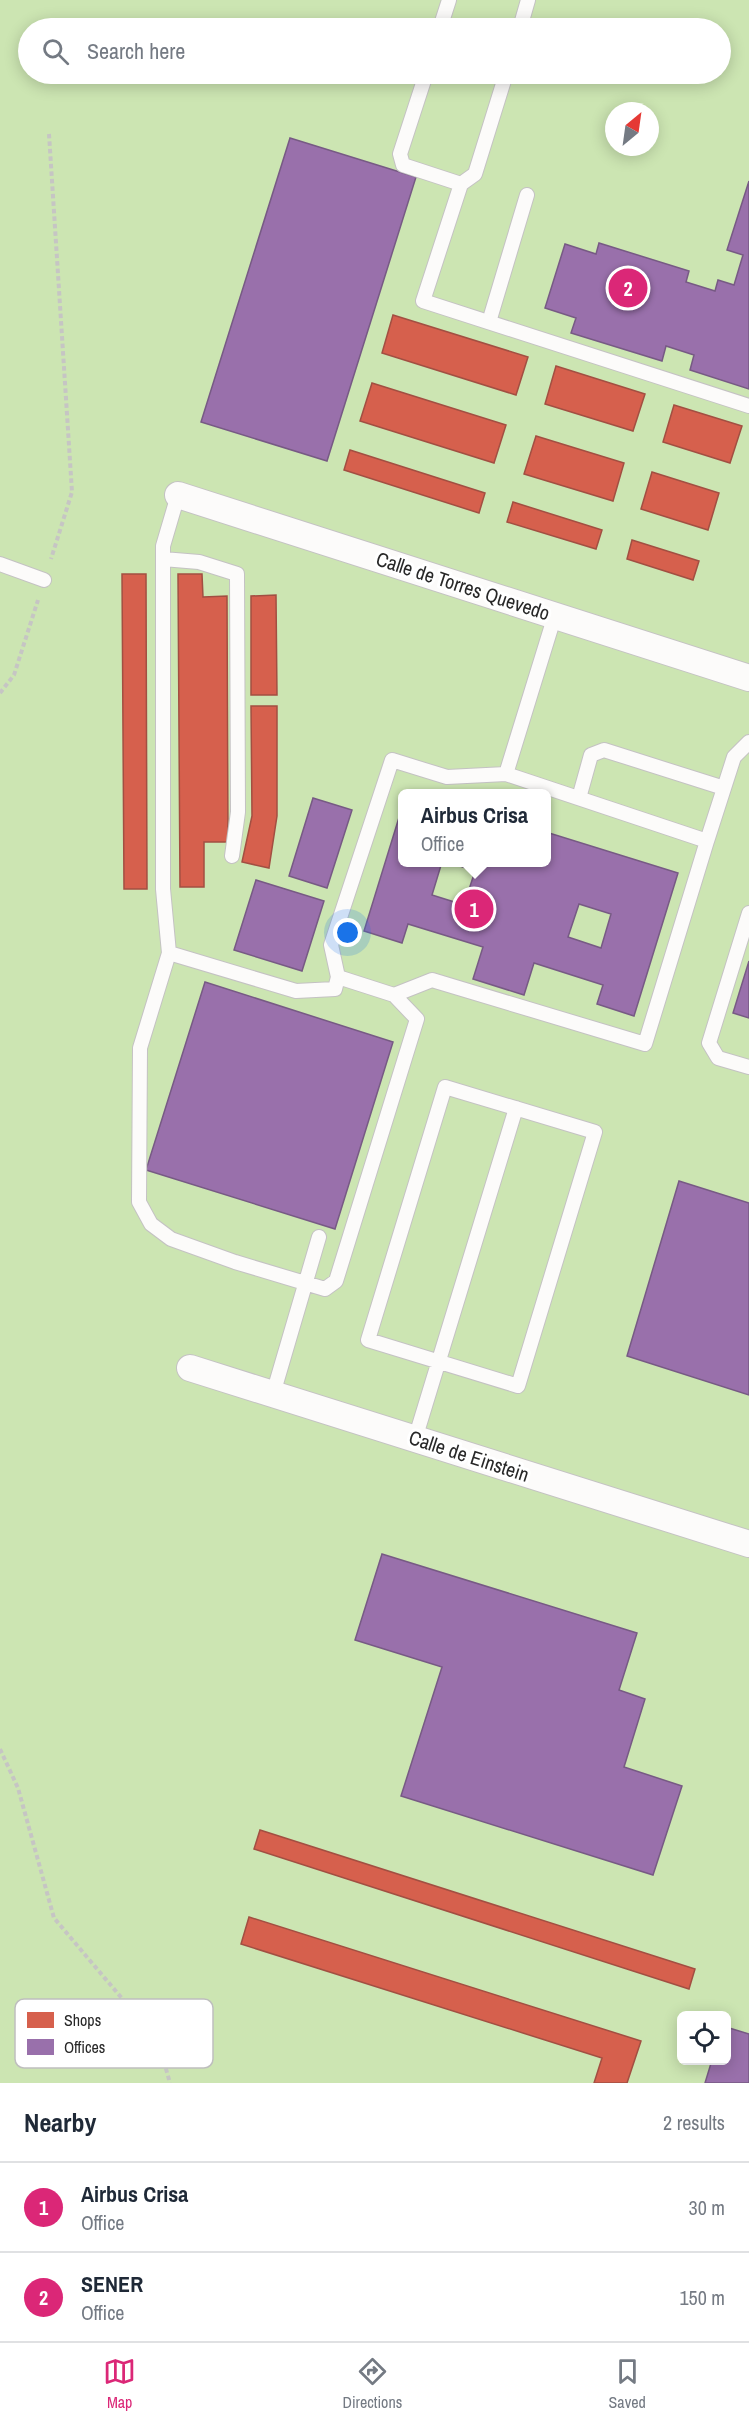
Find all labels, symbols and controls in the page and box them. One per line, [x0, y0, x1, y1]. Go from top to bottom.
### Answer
search box [18, 18, 731, 84]
icon: search [39, 35, 72, 68]
text: Search here [87, 36, 185, 66]
north arrow [605, 102, 659, 156]
pin: 2 [608, 266, 648, 310]
street label: Calle de Torres Quevedo [373, 545, 553, 626]
popup [398, 789, 551, 867]
text: Airbus Crisa [421, 800, 528, 830]
text: Office [421, 830, 464, 857]
pin: 1 [454, 886, 494, 932]
your location [333, 918, 362, 947]
street label: Calle de Einstein [406, 1423, 533, 1488]
legend [15, 1999, 213, 2068]
text: Shops [64, 2009, 101, 2031]
map controls [677, 2011, 731, 2065]
button: locate [677, 2011, 731, 2065]
text: Offices [64, 2036, 105, 2058]
text: Nearby [24, 2105, 96, 2140]
text: 2 results [663, 2109, 725, 2136]
text: Airbus Crisa [81, 2179, 188, 2209]
text: 1 [39, 2194, 48, 2221]
text: 30 m [689, 2194, 725, 2221]
text: Office [81, 2209, 124, 2236]
text: SENER [81, 2269, 143, 2299]
text: 2 [39, 2284, 48, 2311]
text: 150 m [679, 2284, 725, 2311]
text: Office [81, 2299, 124, 2326]
tab: Map [103, 2355, 136, 2413]
tab: Directions [342, 2355, 402, 2413]
tab: Saved [609, 2355, 646, 2413]

